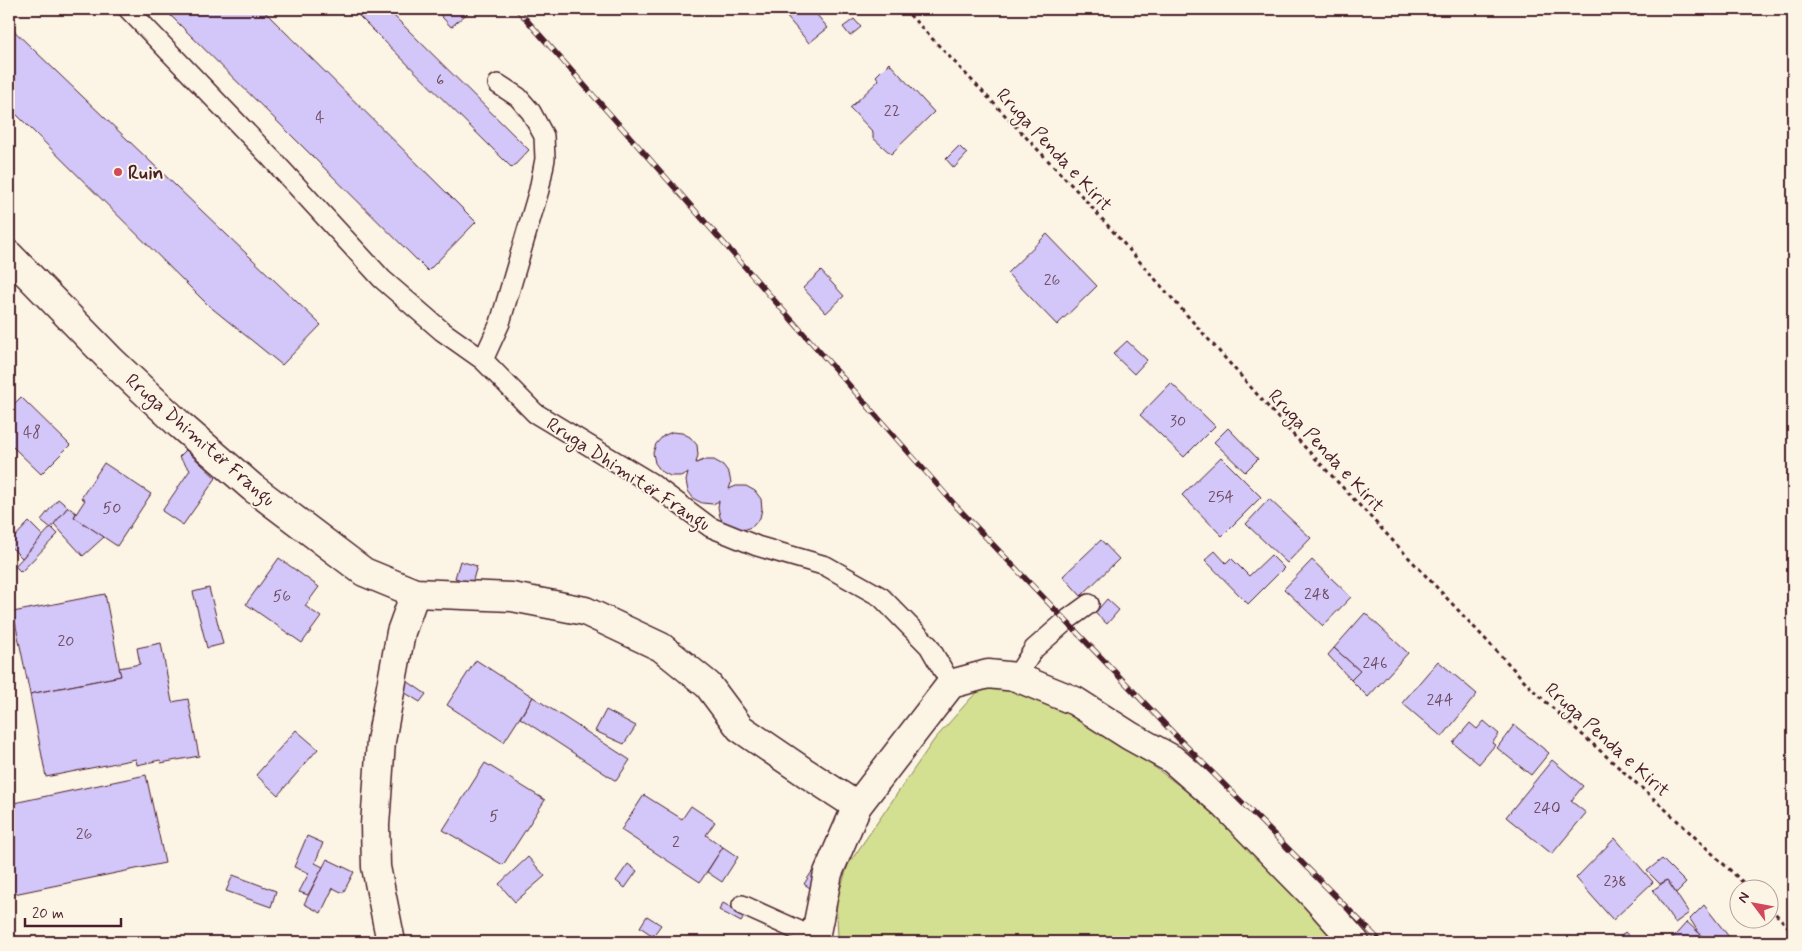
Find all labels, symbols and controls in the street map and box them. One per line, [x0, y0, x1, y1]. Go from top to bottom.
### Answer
house number: 6 [436, 70, 444, 91]
street label: Rruga Penda e Kirit [989, 83, 1118, 218]
house number: 22 [884, 101, 900, 122]
house number: 4 [315, 107, 325, 128]
place label: Ruin [128, 161, 163, 186]
marker: Ruin [112, 166, 124, 178]
house number: 26 [1044, 270, 1060, 291]
street label: Rruga Dhimitër Frangu [118, 368, 280, 514]
street label: Rruga Penda e Kirit [1261, 384, 1390, 519]
house number: 30 [1170, 411, 1186, 432]
street label: Rruga Dhimitër Frangu [540, 412, 715, 539]
house number: 48 [23, 422, 41, 443]
house number: 254 [1208, 487, 1234, 508]
house number: 50 [103, 498, 121, 519]
house number: 248 [1304, 584, 1330, 605]
house number: 56 [273, 586, 291, 607]
house number: 20 [58, 631, 75, 652]
house number: 246 [1362, 653, 1388, 674]
street label: Rruga Penda e Kirit [1538, 677, 1675, 804]
house number: 244 [1427, 690, 1453, 711]
house number: 240 [1533, 798, 1561, 819]
house number: 5 [489, 806, 499, 827]
house number: 26 [76, 824, 92, 845]
house number: 2 [672, 832, 680, 853]
house number: 238 [1603, 871, 1627, 892]
north arrow [1730, 878, 1780, 928]
text: N [1734, 889, 1754, 906]
scale bar [25, 896, 121, 928]
text: 20 m [32, 904, 64, 924]

